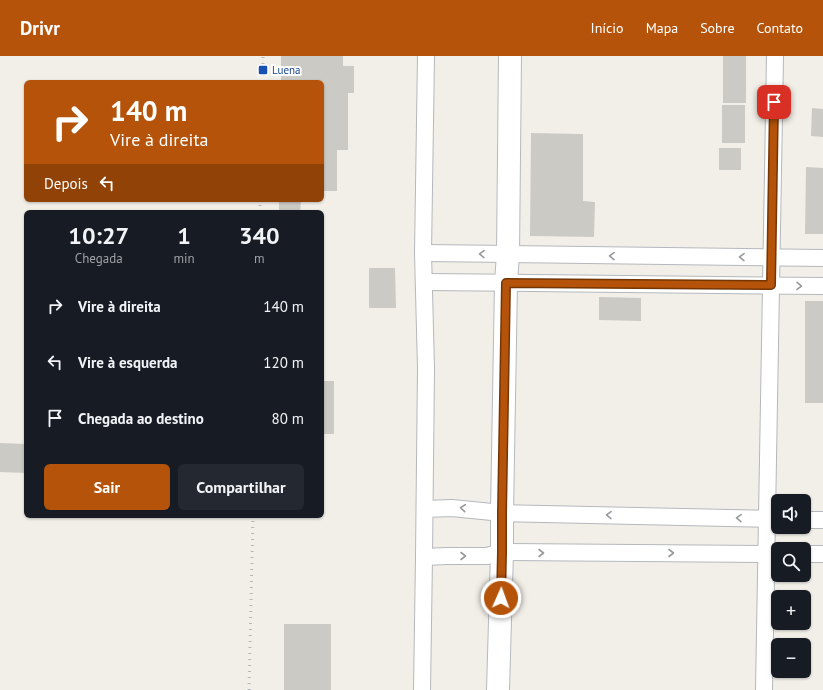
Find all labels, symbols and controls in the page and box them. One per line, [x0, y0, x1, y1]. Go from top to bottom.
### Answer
text: Drivr [20, 16, 60, 40]
text: Início [591, 19, 624, 37]
text: Mapa [646, 19, 678, 37]
text: Sobre [700, 19, 735, 37]
text: Contato [757, 19, 803, 37]
place label: Luena [272, 63, 300, 77]
marker: Luena [257, 64, 269, 76]
pin [757, 85, 791, 119]
icon: arrive [763, 91, 785, 113]
text: 140 m [110, 92, 187, 129]
icon: right [44, 96, 96, 148]
text: Vire à direita [110, 128, 208, 151]
icon: left [96, 172, 118, 194]
text: Depois [44, 174, 88, 193]
text: 10:27 [68, 220, 129, 251]
text: 1 [177, 220, 191, 251]
text: 340 [239, 220, 280, 251]
text: Chegada [75, 250, 123, 267]
text: min [173, 250, 195, 267]
text: m [254, 250, 265, 267]
one-way arrow [479, 250, 485, 258]
one-way arrow [609, 251, 615, 260]
one-way arrow [739, 253, 745, 261]
one-way arrow [796, 282, 802, 290]
icon: right [44, 295, 66, 317]
text: Vire à direita [78, 297, 161, 316]
text: 140 m [263, 297, 304, 316]
icon: left [44, 351, 66, 373]
text: Vire à esquerda [78, 353, 177, 372]
text: 120 m [263, 353, 304, 372]
icon: arrive [44, 407, 66, 429]
text: Chegada ao destino [78, 409, 204, 428]
text: 80 m [271, 409, 304, 428]
button: Sair [44, 464, 170, 510]
button: Compartilhar [178, 464, 304, 510]
map controls [771, 494, 811, 678]
button: sound [771, 494, 811, 534]
one-way arrow [460, 504, 466, 513]
one-way arrow [606, 511, 612, 519]
one-way arrow [736, 514, 742, 523]
button: search [771, 542, 811, 582]
one-way arrow [538, 549, 544, 557]
one-way arrow [668, 549, 674, 557]
one-way arrow [460, 552, 466, 560]
position arrow [480, 577, 522, 619]
button: + [771, 590, 811, 630]
button: − [771, 638, 811, 678]

